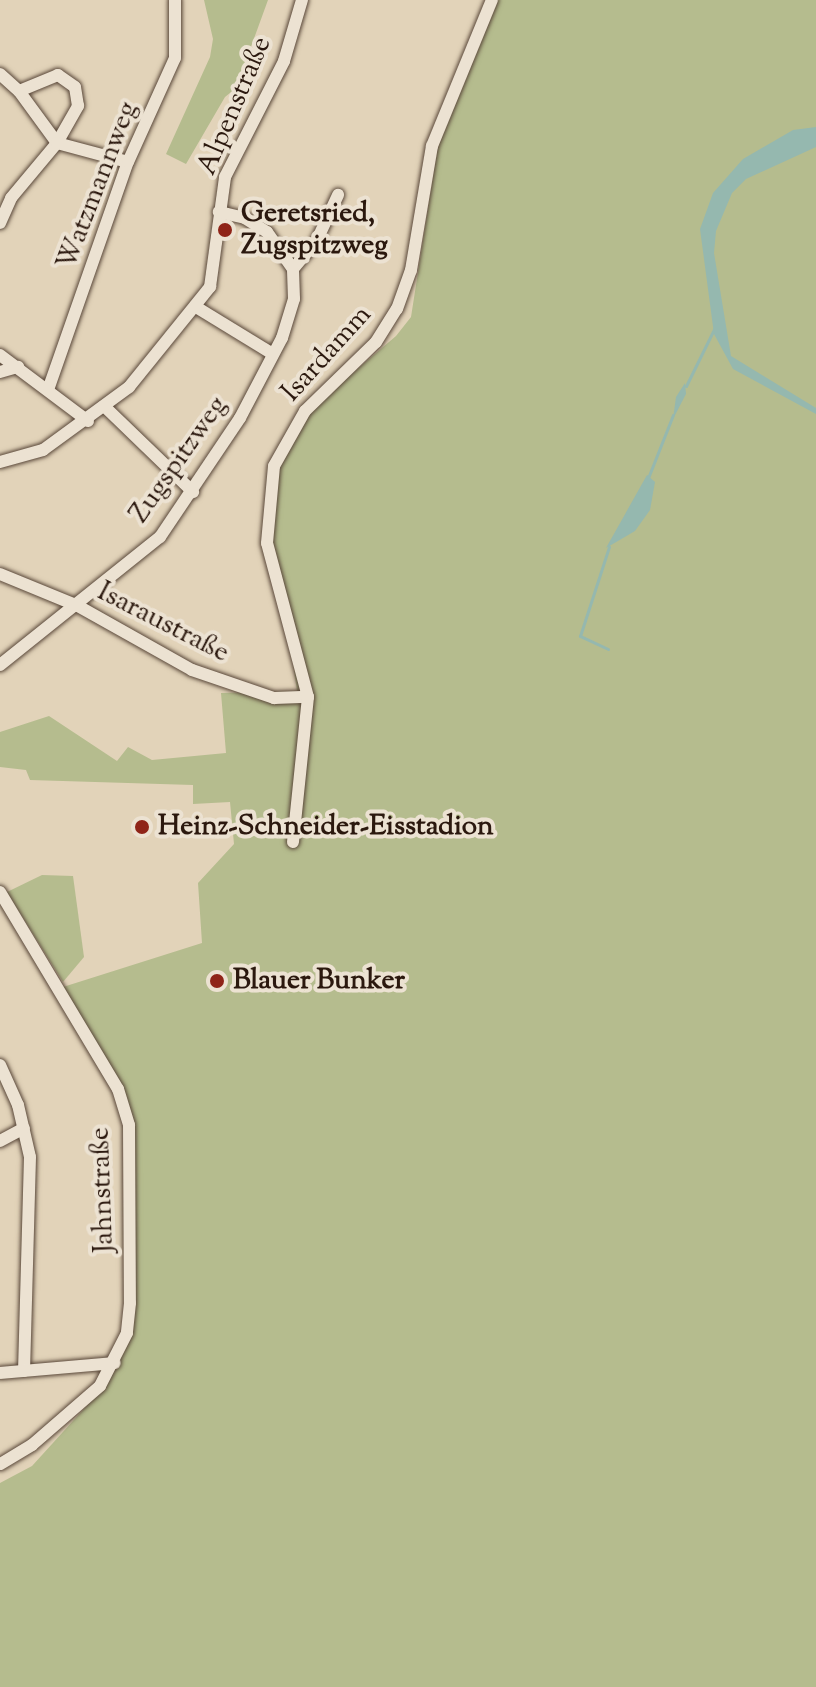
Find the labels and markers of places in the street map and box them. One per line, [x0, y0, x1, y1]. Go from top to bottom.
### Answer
place label: Geretsried, Zugspitzweg [241, 197, 388, 263]
marker: Geretsried, Zugspitzweg [216, 221, 234, 239]
place label: Heinz-Schneider-Eisstadion [158, 810, 494, 844]
marker: Heinz-Schneider-Eisstadion [133, 818, 151, 836]
place label: Blauer Bunker [233, 964, 405, 998]
marker: Blauer Bunker [208, 972, 226, 990]

